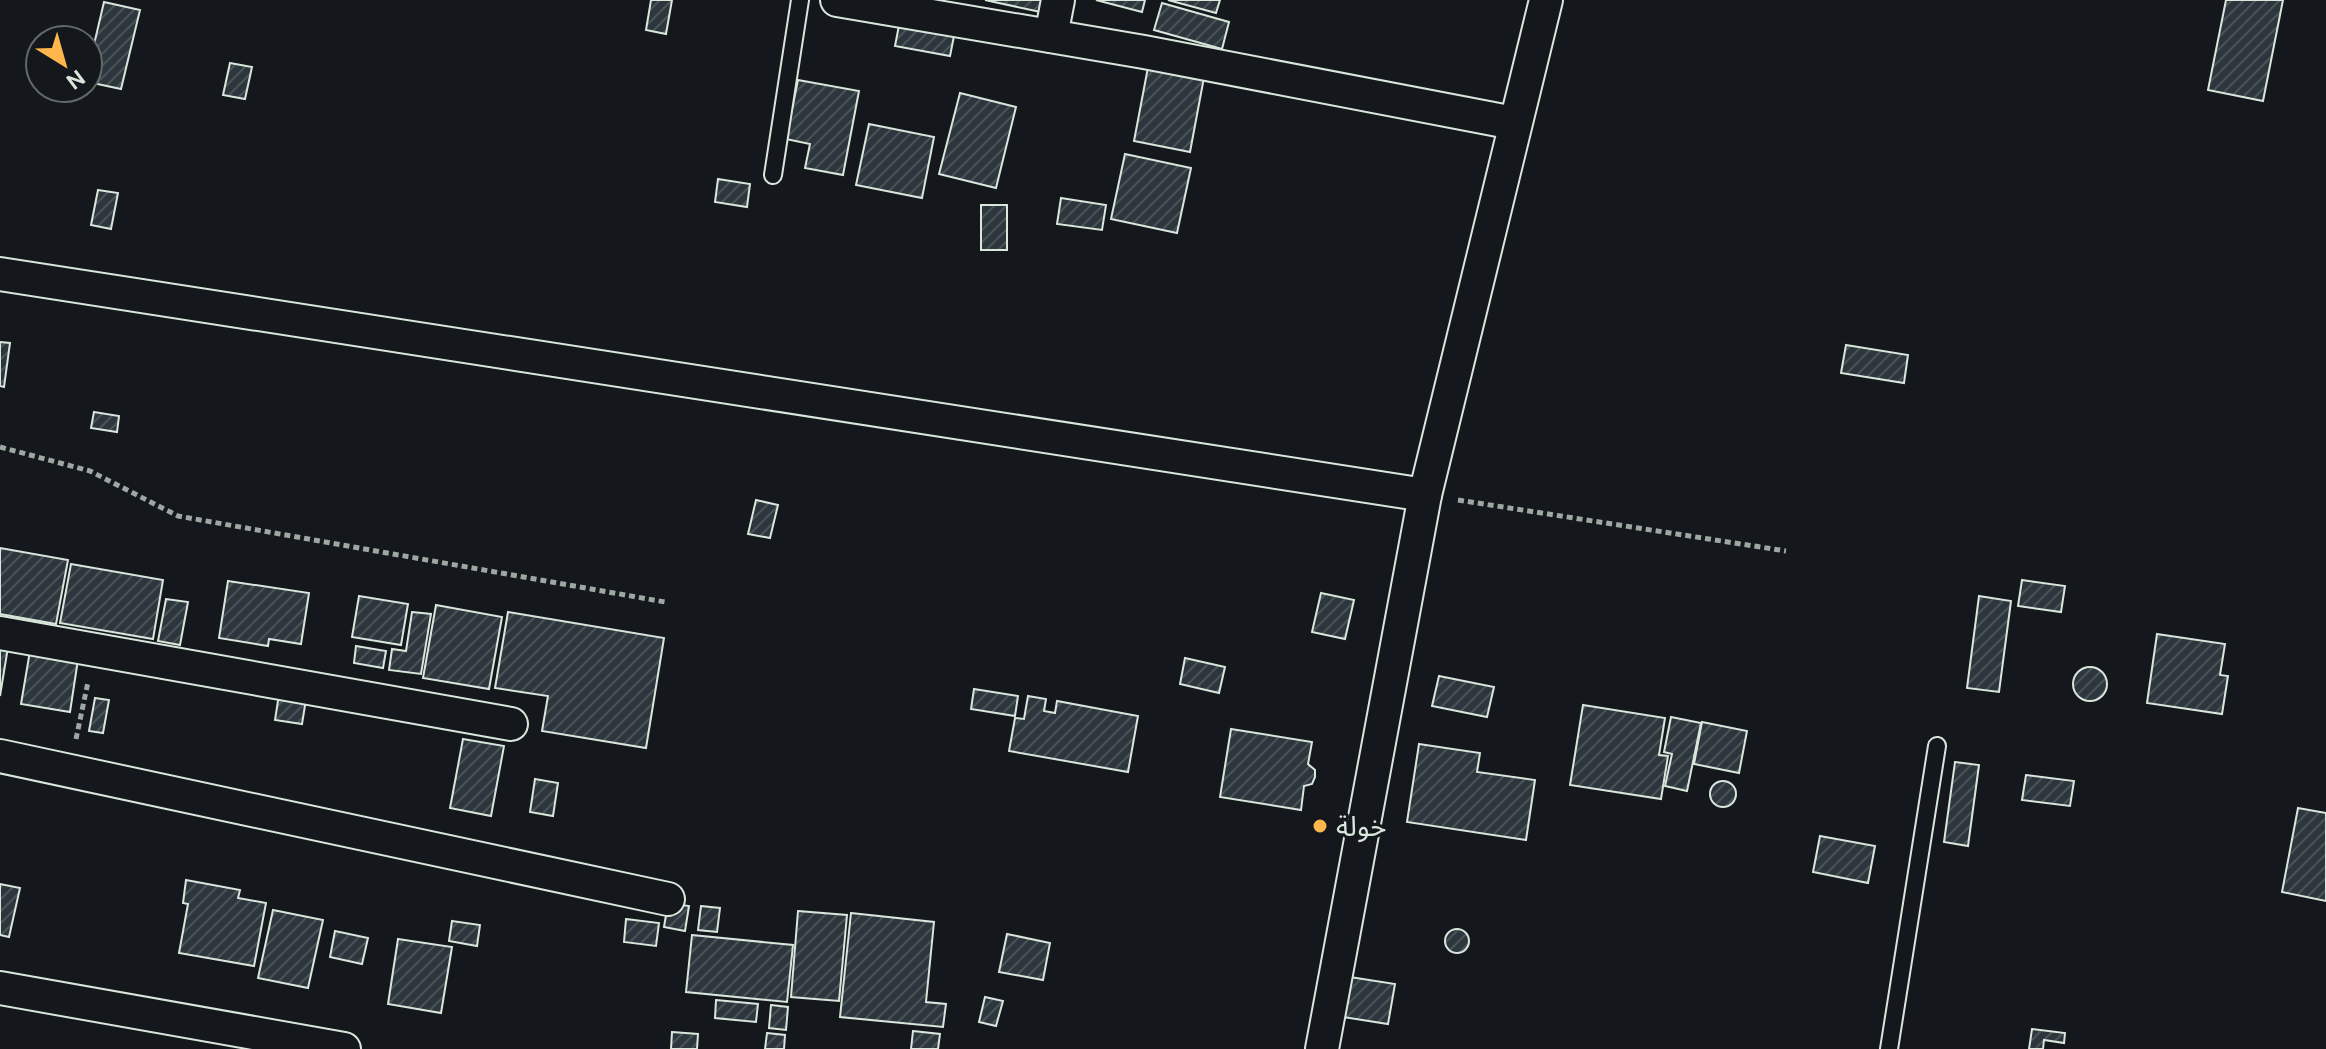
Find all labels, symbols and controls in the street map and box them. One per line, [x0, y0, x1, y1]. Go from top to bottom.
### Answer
north arrow [24, 24, 104, 104]
text: N [61, 63, 91, 96]
place label: خولة [1336, 808, 1387, 845]
marker: خولة [1311, 817, 1329, 835]

